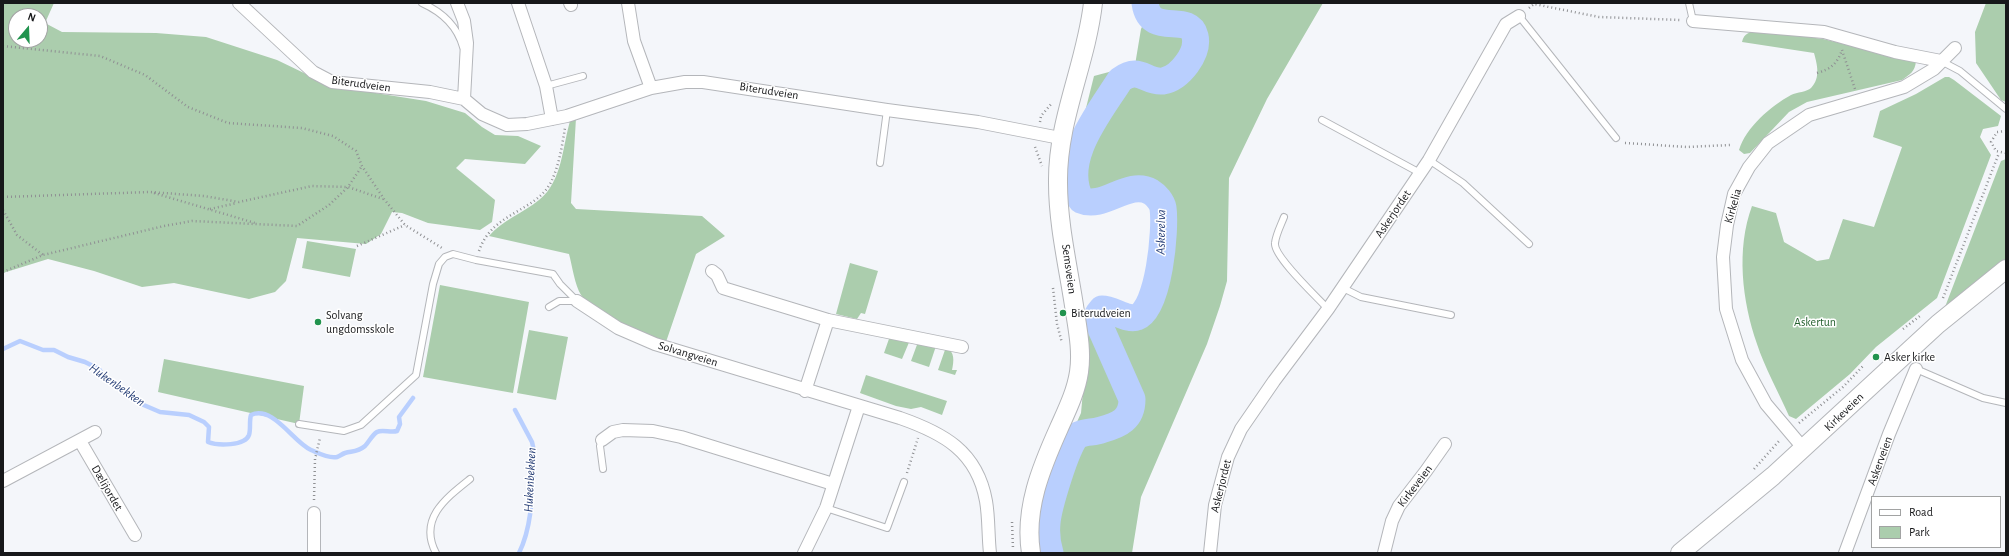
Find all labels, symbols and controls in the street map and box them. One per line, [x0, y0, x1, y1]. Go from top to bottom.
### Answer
north arrow [8, 8, 48, 48]
text: N [26, 11, 37, 24]
street label: Biterudveien [330, 73, 392, 95]
street label: Biterudveien [738, 79, 800, 103]
street label: Askerjordet [1372, 187, 1414, 241]
street label: Kirkelia [1721, 187, 1745, 225]
water label: Askerelva [1153, 209, 1169, 255]
street label: Semsveien [1058, 243, 1080, 295]
place label: Biterudveien [1071, 306, 1131, 320]
place label: Solvang ungdomsskole [326, 308, 394, 336]
marker: Biterudveien [1058, 308, 1068, 318]
park label: Askertun [1794, 315, 1836, 329]
marker: Solvang ungdomsskole [313, 317, 323, 327]
street label: Solvangveien [656, 338, 720, 370]
place label: Asker kirke [1884, 350, 1935, 364]
marker: Asker kirke [1871, 352, 1881, 362]
water label: Hukenbekken [86, 360, 148, 410]
street label: Kirkeveien [1821, 390, 1867, 434]
street label: Askerveien [1864, 434, 1896, 488]
water label: Hukenbekken [521, 447, 539, 513]
street label: Askerjordet [1207, 458, 1235, 514]
street label: Kirkeveien [1394, 462, 1436, 510]
street label: Dælijordet [88, 463, 126, 513]
legend [1871, 496, 2001, 548]
text: Road [1909, 506, 1933, 518]
text: Park [1909, 526, 1930, 538]

